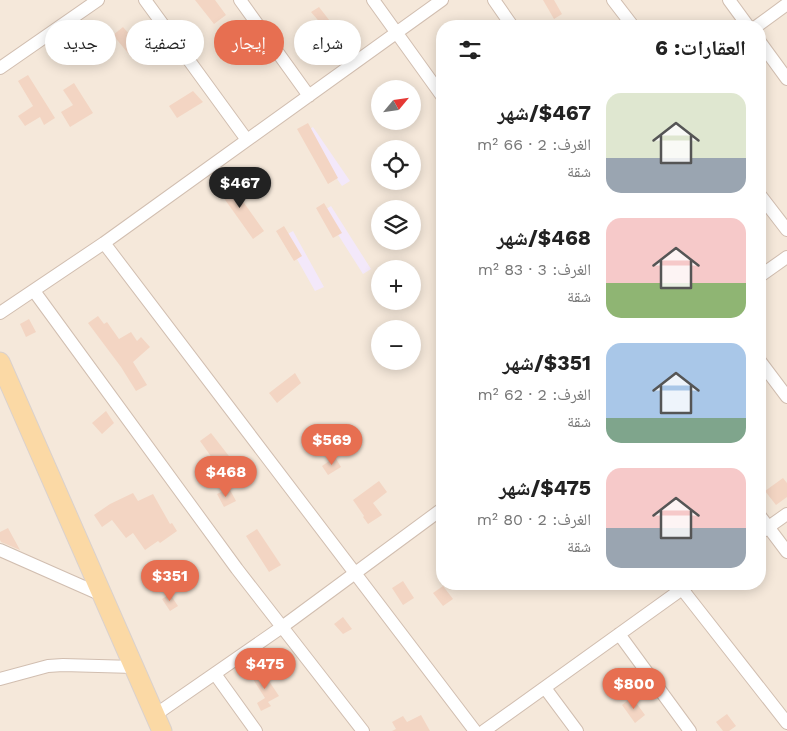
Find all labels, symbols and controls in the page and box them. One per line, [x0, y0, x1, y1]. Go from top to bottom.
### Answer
chip: جديد [45, 20, 116, 65]
chip: تصفية [126, 20, 204, 65]
chip: إيجار [214, 20, 284, 65]
chip: شراء [294, 20, 361, 65]
text: العقارات: 6 [655, 35, 746, 60]
icon: filters [456, 36, 484, 64]
north arrow [371, 80, 421, 130]
map controls [371, 80, 421, 370]
text: $467/شهر [498, 100, 591, 125]
icon: home [646, 113, 706, 173]
text: الغرف: 2 · 66 m² [477, 135, 591, 154]
button: locate [371, 140, 421, 190]
text: شقة [567, 162, 591, 181]
pin: $467 [210, 166, 270, 209]
text: $467 [220, 173, 260, 192]
button: layers [371, 200, 421, 250]
text: $468/شهر [497, 225, 591, 250]
icon: home [646, 238, 706, 298]
button: + [371, 260, 421, 310]
text: الغرف: 3 · 83 m² [478, 260, 591, 279]
text: شقة [567, 287, 591, 306]
button: − [371, 320, 421, 370]
text: $351/شهر [503, 350, 591, 375]
icon: home [646, 363, 706, 423]
text: الغرف: 2 · 62 m² [477, 385, 591, 404]
text: شقة [567, 412, 591, 431]
pin: $569 [302, 424, 362, 466]
text: $569 [312, 430, 352, 449]
pin: $468 [196, 456, 256, 498]
text: $468 [206, 462, 246, 481]
text: $475/شهر [499, 475, 591, 500]
icon: home [646, 488, 706, 548]
text: الغرف: 2 · 80 m² [477, 510, 591, 529]
text: شقة [567, 537, 591, 556]
pin: $351 [140, 560, 200, 602]
text: $351 [152, 566, 188, 585]
pin: $475 [235, 648, 295, 690]
text: $475 [246, 654, 284, 673]
pin: $800 [604, 668, 664, 710]
text: $800 [614, 674, 654, 693]

